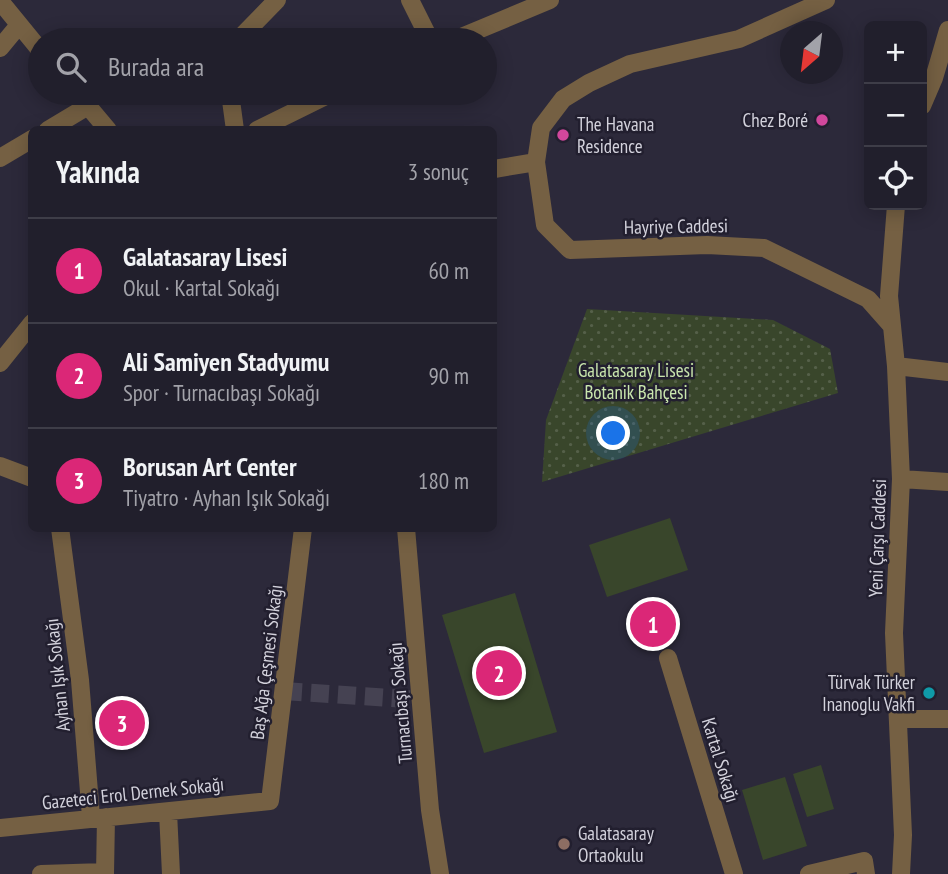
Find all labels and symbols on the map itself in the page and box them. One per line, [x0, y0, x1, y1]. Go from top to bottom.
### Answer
north arrow [780, 21, 843, 84]
place label: Chez Boré [743, 108, 808, 132]
place label: The Havana Residence [577, 112, 654, 158]
marker: Chez Boré [814, 112, 830, 128]
marker: The Havana Residence [555, 127, 571, 143]
street label: Hayriye Caddesi [624, 213, 728, 239]
park label: Galatasaray Lisesi Botanik Bahçesi [578, 358, 694, 404]
your location [596, 416, 630, 450]
street label: Yeni Çarşı Caddesi [863, 478, 891, 598]
street label: Baş Ağa Çeşmesi Sokağı [245, 583, 287, 741]
pin: 1 [630, 598, 676, 650]
street label: Ayhan Işık Sokağı [39, 617, 75, 733]
street label: Turnacıbaşı Sokağı [383, 642, 417, 764]
pin: 2 [476, 647, 522, 699]
place label: Türvak Türker Inanoglu Vakfi [822, 670, 916, 716]
marker: Türvak Türker Inanoglu Vakfi [921, 685, 937, 701]
pin: 3 [99, 697, 145, 749]
street label: Kartal Sokağı [697, 715, 745, 805]
street label: Gazeteci Erol Dernek Sokağı [41, 772, 225, 814]
place label: Galatasaray Ortaokulu [578, 821, 655, 867]
marker: Galatasaray Ortaokulu [556, 836, 572, 852]

